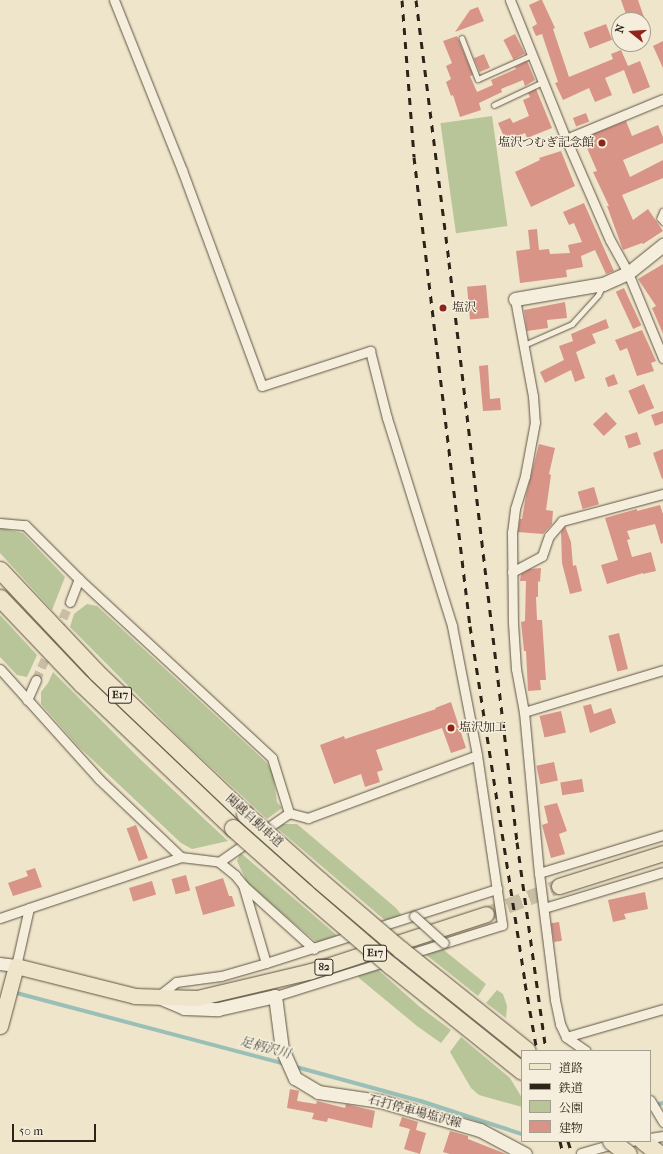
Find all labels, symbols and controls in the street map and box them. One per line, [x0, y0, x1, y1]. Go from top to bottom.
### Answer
north arrow [611, 12, 651, 52]
text: N [613, 23, 627, 35]
place label: 塩沢つむぎ記念館 [498, 136, 594, 150]
marker: 塩沢つむぎ記念館 [597, 138, 607, 148]
place label: 塩沢 [452, 301, 476, 315]
marker: 塩沢 [437, 302, 449, 314]
road number: E17 [108, 686, 132, 704]
place label: 塩沢加工 [459, 721, 507, 735]
marker: 塩沢加工 [446, 723, 456, 733]
street label: 関越自動車道 [222, 792, 286, 850]
road number: E17 [363, 944, 387, 962]
road number: 82 [314, 958, 334, 976]
water label: 足柄沢川 [238, 1034, 292, 1062]
legend [521, 1050, 651, 1142]
text: 道路 [559, 1061, 583, 1075]
text: 鉄道 [559, 1081, 583, 1095]
street label: 石打停車場塩沢線 [367, 1093, 463, 1131]
text: 公園 [559, 1101, 583, 1115]
scale bar [14, 1116, 98, 1142]
text: 建物 [559, 1121, 583, 1135]
text: 50 m [19, 1124, 43, 1138]

